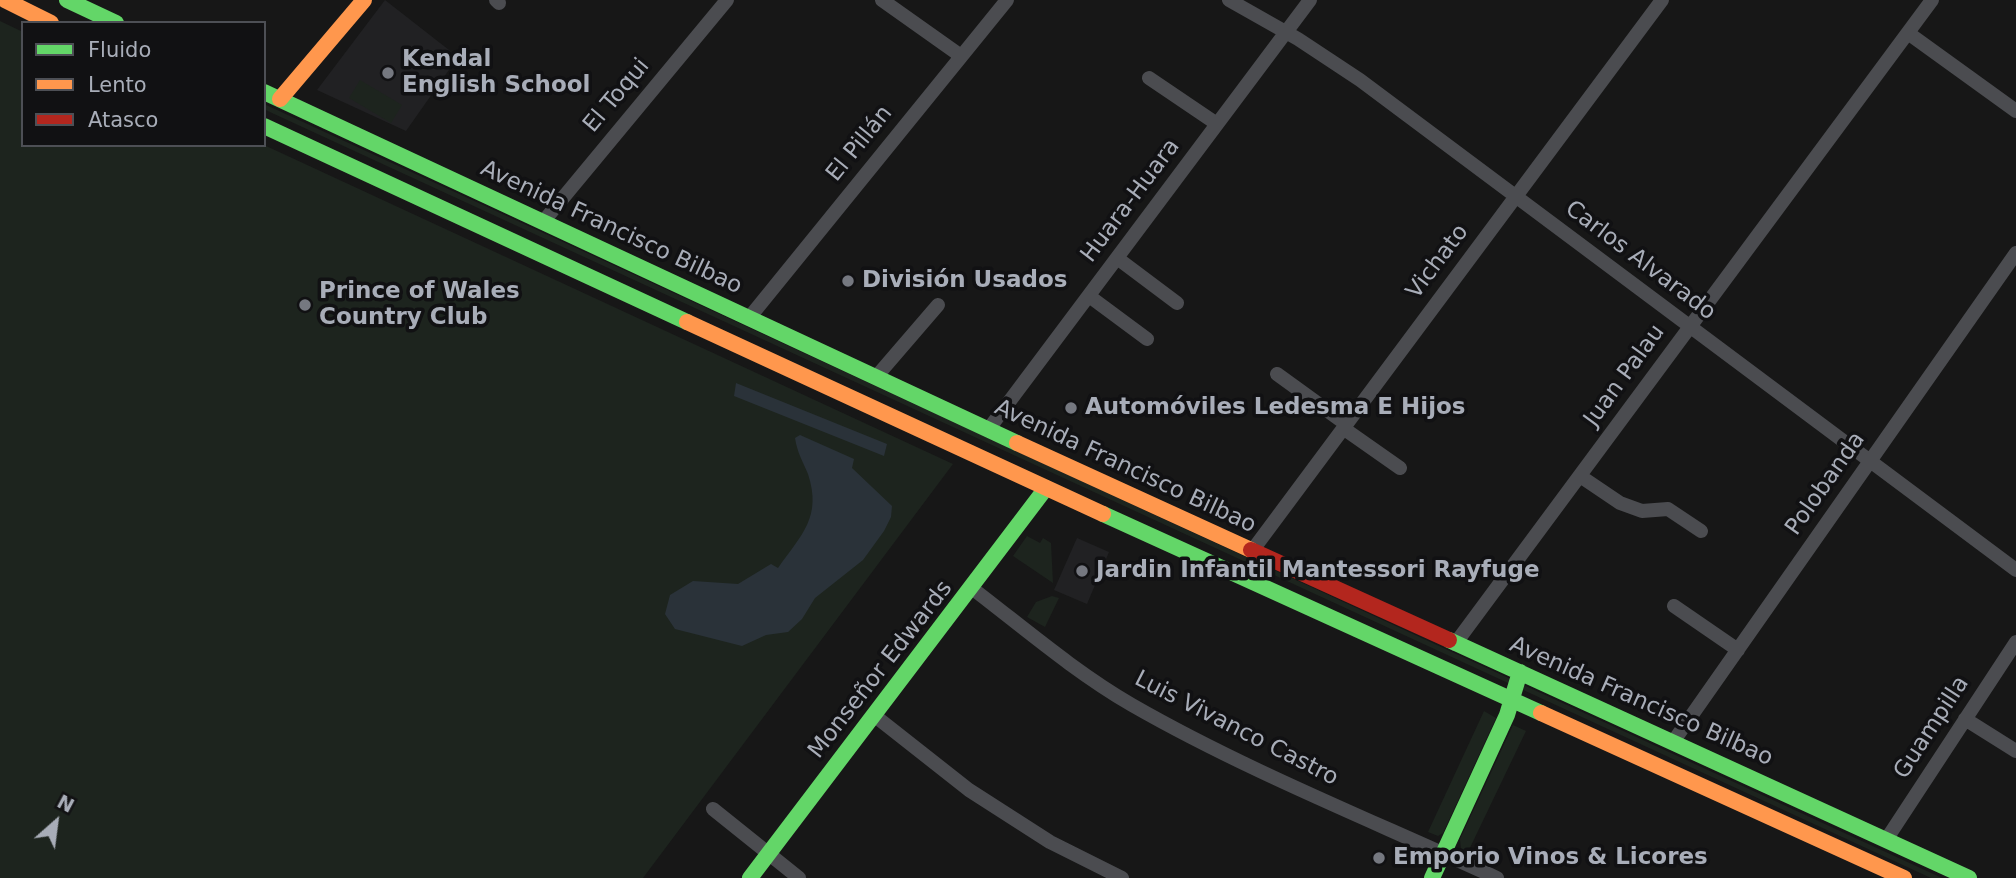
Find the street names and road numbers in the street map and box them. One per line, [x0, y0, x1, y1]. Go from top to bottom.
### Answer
street label: El Toqui [578, 53, 656, 139]
street label: El Pillán [821, 101, 899, 187]
street label: Huara-Huara [1076, 134, 1186, 268]
street label: Avenida Francisco Bilbao [476, 155, 746, 301]
street label: Carlos Alvarado [1559, 195, 1721, 327]
street label: Vichato [1401, 219, 1475, 305]
street label: Juan Palau [1579, 320, 1671, 432]
street label: Avenida Francisco Bilbao [990, 394, 1260, 540]
street label: Polobanda [1780, 427, 1872, 541]
street label: Monseñor Edwards [803, 576, 959, 764]
street label: Avenida Francisco Bilbao [1505, 631, 1777, 773]
street label: Luis Vivanco Castro [1130, 666, 1342, 792]
street label: Guampilla [1889, 672, 1975, 784]

